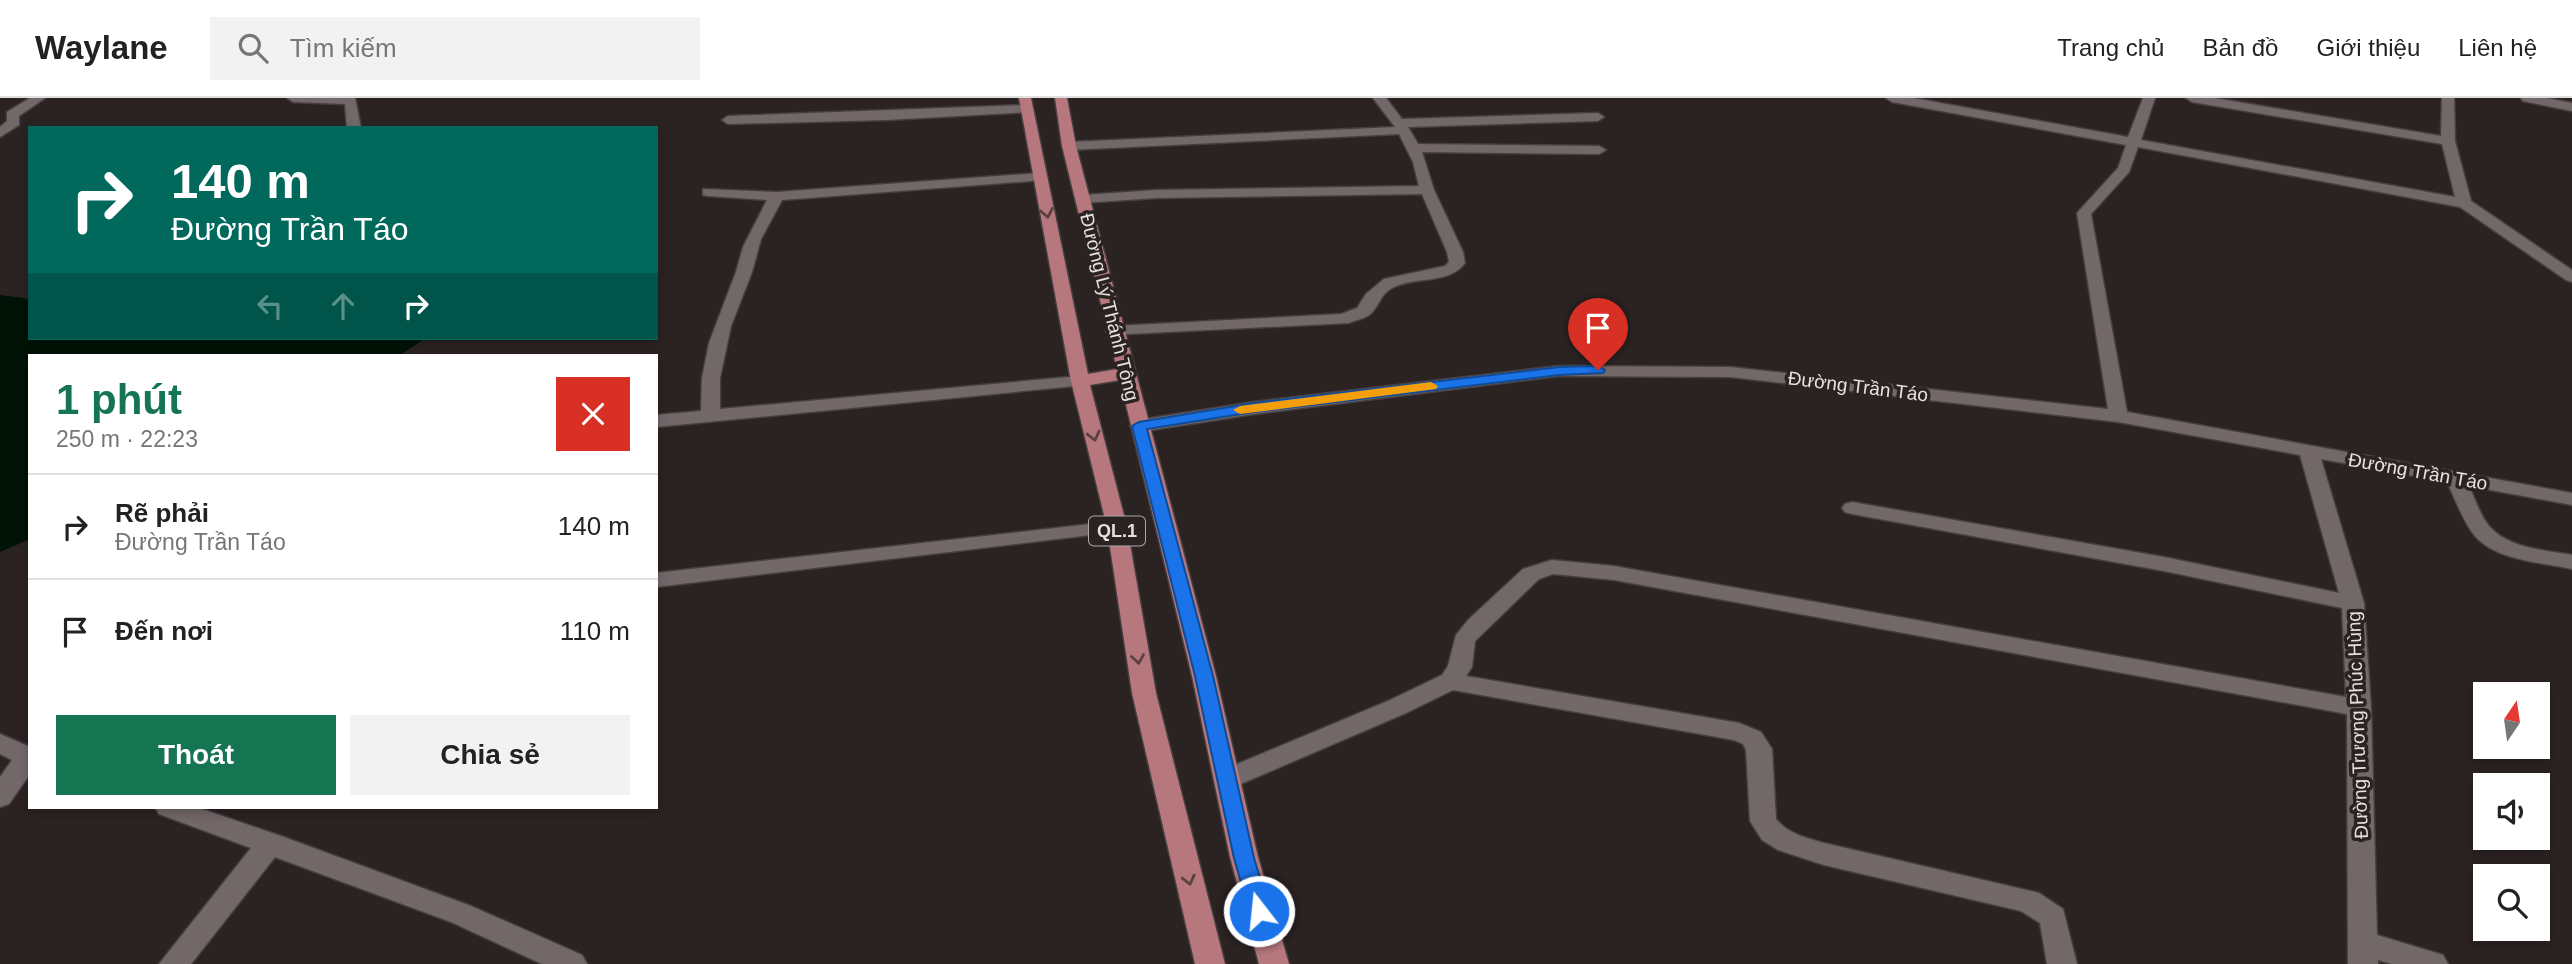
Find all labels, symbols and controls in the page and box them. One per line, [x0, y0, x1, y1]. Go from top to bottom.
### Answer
search box [210, 17, 700, 80]
text: Waylane [35, 29, 168, 66]
icon: search [234, 29, 272, 67]
text: Tìm kiếm [290, 33, 397, 63]
text: Trang chủ [2057, 34, 2164, 61]
text: Bản đồ [2202, 34, 2278, 61]
text: Giới thiệu [2316, 34, 2420, 61]
text: Liên hệ [2458, 34, 2537, 61]
icon: right [56, 154, 147, 245]
text: 140 m [171, 154, 310, 208]
one-way arrow [1038, 207, 1053, 219]
text: Đường Trần Táo [171, 211, 408, 247]
street label: Đường Lý Thánh Tông [1076, 211, 1143, 403]
icon: left [251, 287, 289, 325]
icon: ahead [324, 287, 362, 325]
icon: right [397, 287, 435, 325]
pin [1568, 298, 1628, 370]
icon: arrive [1579, 309, 1617, 347]
street label: Đường Trần Táo [1787, 367, 1929, 406]
text: 1 phút [56, 376, 182, 423]
button: close [556, 377, 630, 451]
text: 250 m · 22:23 [56, 426, 198, 452]
one-way arrow [1086, 430, 1100, 442]
street label: Đường Trần Táo [2347, 449, 2489, 494]
text: Rẽ phải [115, 498, 209, 528]
icon: right [56, 508, 94, 546]
text: 140 m [558, 511, 630, 541]
road number: QL.1 [1089, 516, 1145, 545]
text: Đường Trần Táo [115, 529, 286, 555]
street label: Đường Trương Phúc Hùng [2343, 611, 2372, 839]
icon: arrive [56, 613, 94, 651]
text: Đến nơi [115, 616, 213, 646]
text: 110 m [560, 616, 630, 646]
one-way arrow [1130, 653, 1145, 665]
north arrow [2473, 682, 2550, 760]
map controls [2473, 682, 2550, 941]
button: Thoát [56, 715, 336, 795]
button: Chia sẻ [350, 715, 630, 795]
button: sound [2473, 773, 2550, 850]
button: search [2473, 864, 2550, 941]
one-way arrow [1181, 874, 1195, 886]
position arrow [1222, 874, 1296, 948]

